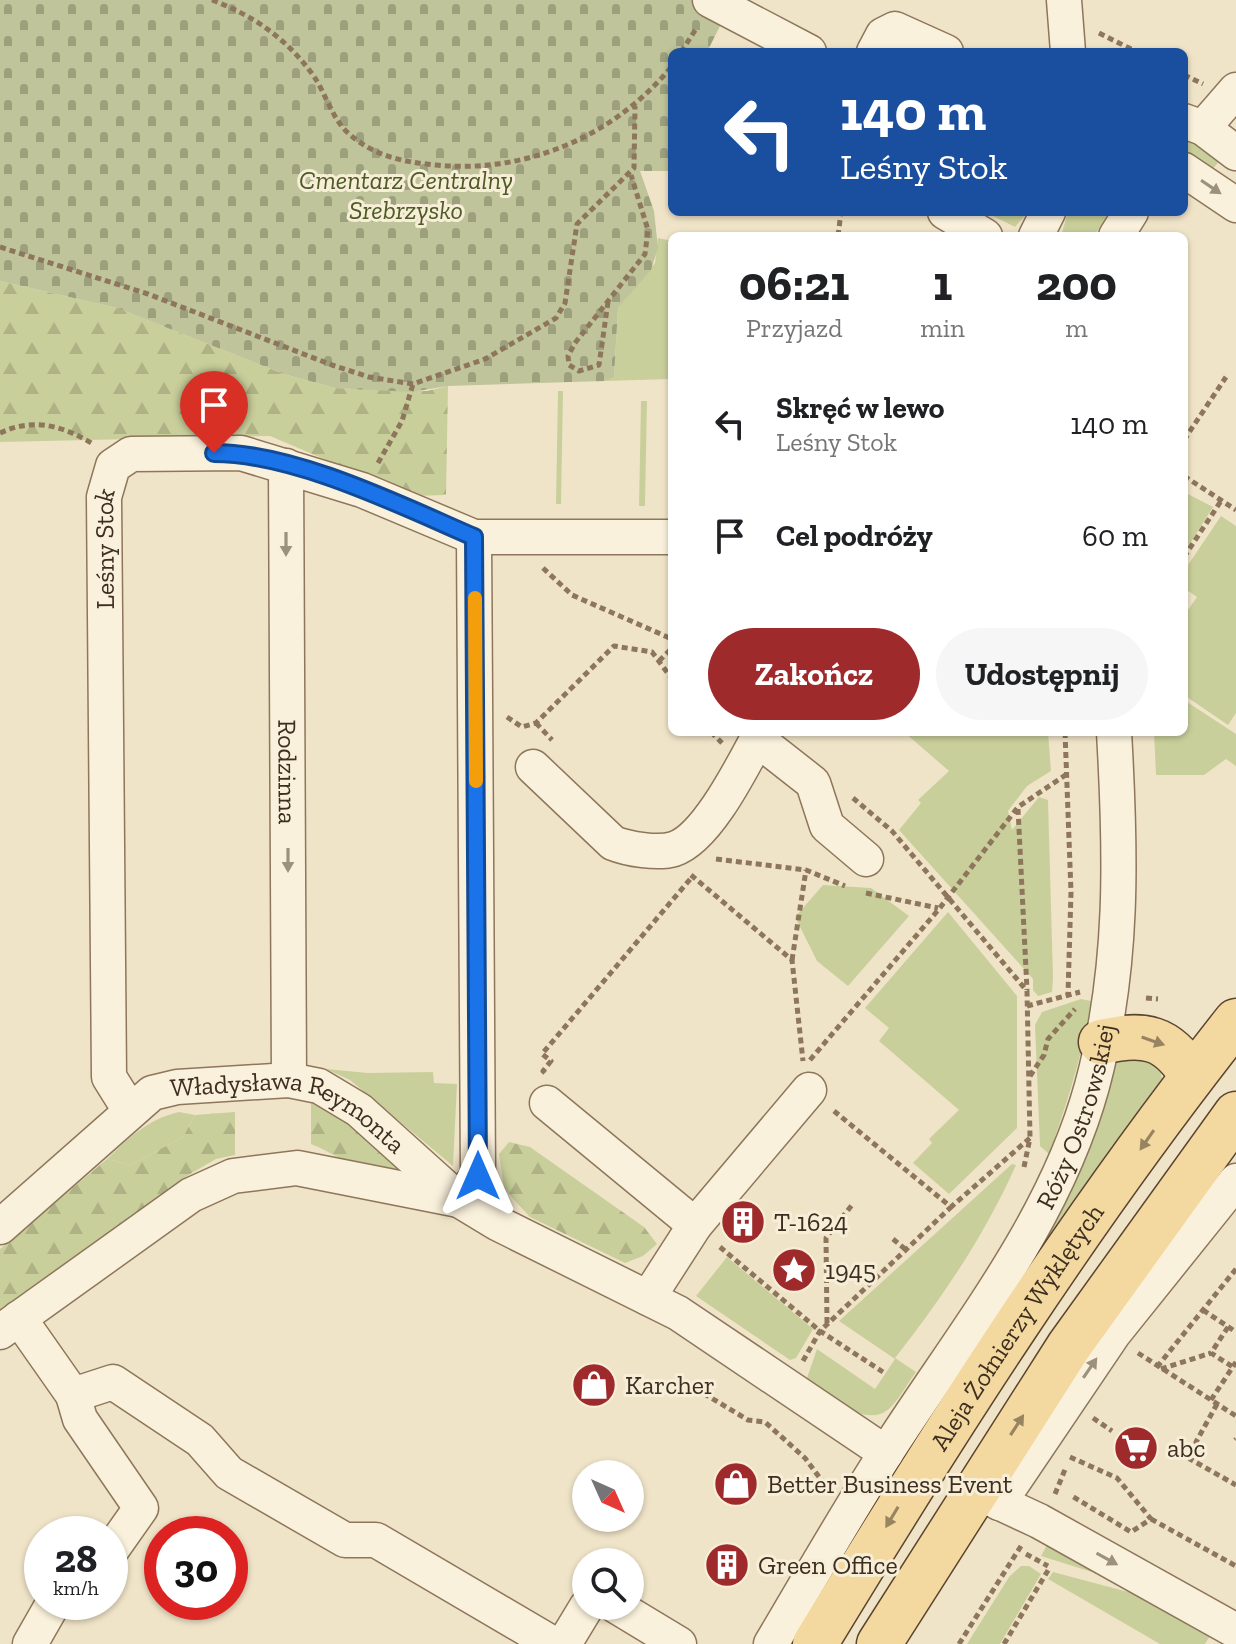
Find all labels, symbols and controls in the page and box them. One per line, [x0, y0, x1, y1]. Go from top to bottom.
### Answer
text: 140 m [840, 77, 986, 144]
icon: left [708, 80, 812, 184]
text: Leśny Stok [840, 145, 1008, 188]
park label: Cmentarz Centralny Srebrzysko [299, 164, 513, 226]
one-way arrow [1200, 179, 1221, 194]
text: 06:21 [739, 255, 849, 312]
text: 1 [933, 255, 952, 312]
text: 200 [1036, 255, 1117, 312]
text: Przyjazd [746, 312, 842, 344]
text: min [920, 312, 965, 344]
text: m [1065, 312, 1088, 344]
pin [180, 371, 248, 453]
icon: arrive [192, 383, 236, 427]
text: Skręć w lewo [776, 390, 945, 426]
icon: left [708, 402, 752, 446]
text: 140 m [1070, 406, 1148, 442]
text: Leśny Stok [776, 426, 897, 458]
street label: Leśny Stok [87, 484, 122, 609]
icon: arrive [708, 514, 752, 558]
text: Cel podróży [776, 518, 933, 554]
text: 60 m [1082, 518, 1148, 554]
one-way arrow [280, 532, 292, 557]
button: Zakończ [708, 628, 920, 720]
button: Udostępnij [936, 628, 1148, 720]
street label: Rodzinna [271, 719, 304, 825]
one-way arrow [282, 848, 294, 873]
street label: Róży Ostrowskiej [1029, 1021, 1122, 1215]
one-way arrow [1142, 1036, 1166, 1048]
street label: Władysława Reymonta [169, 1064, 412, 1160]
one-way arrow [1140, 1129, 1155, 1150]
position arrow [436, 1134, 520, 1218]
street label: Aleja Żołnierzy Wyklętych [923, 1197, 1111, 1456]
building icon: T-1624 [719, 1198, 767, 1246]
place label: T-1624 [774, 1206, 848, 1238]
place icon: 1945 [770, 1246, 818, 1294]
place label: 1945 [825, 1254, 876, 1286]
one-way arrow [1082, 1358, 1097, 1379]
shop icon: Karcher [570, 1361, 618, 1409]
place label: Karcher [625, 1369, 715, 1401]
one-way arrow [1009, 1414, 1024, 1435]
supermarket icon: abc [1112, 1424, 1160, 1472]
place label: abc [1167, 1432, 1205, 1464]
north arrow [572, 1460, 644, 1532]
map controls [572, 1460, 644, 1620]
shop icon: Better Business Event [712, 1460, 760, 1508]
place label: Better Business Event [767, 1468, 1013, 1500]
one-way arrow [885, 1506, 899, 1528]
speed limit sign: 30 [144, 1516, 248, 1620]
text: 28 [54, 1534, 98, 1582]
building icon: Green Office [703, 1541, 751, 1589]
button: search [572, 1548, 644, 1620]
place label: Green Office [758, 1549, 898, 1581]
one-way arrow [1096, 1552, 1118, 1566]
text: km/h [53, 1576, 99, 1600]

